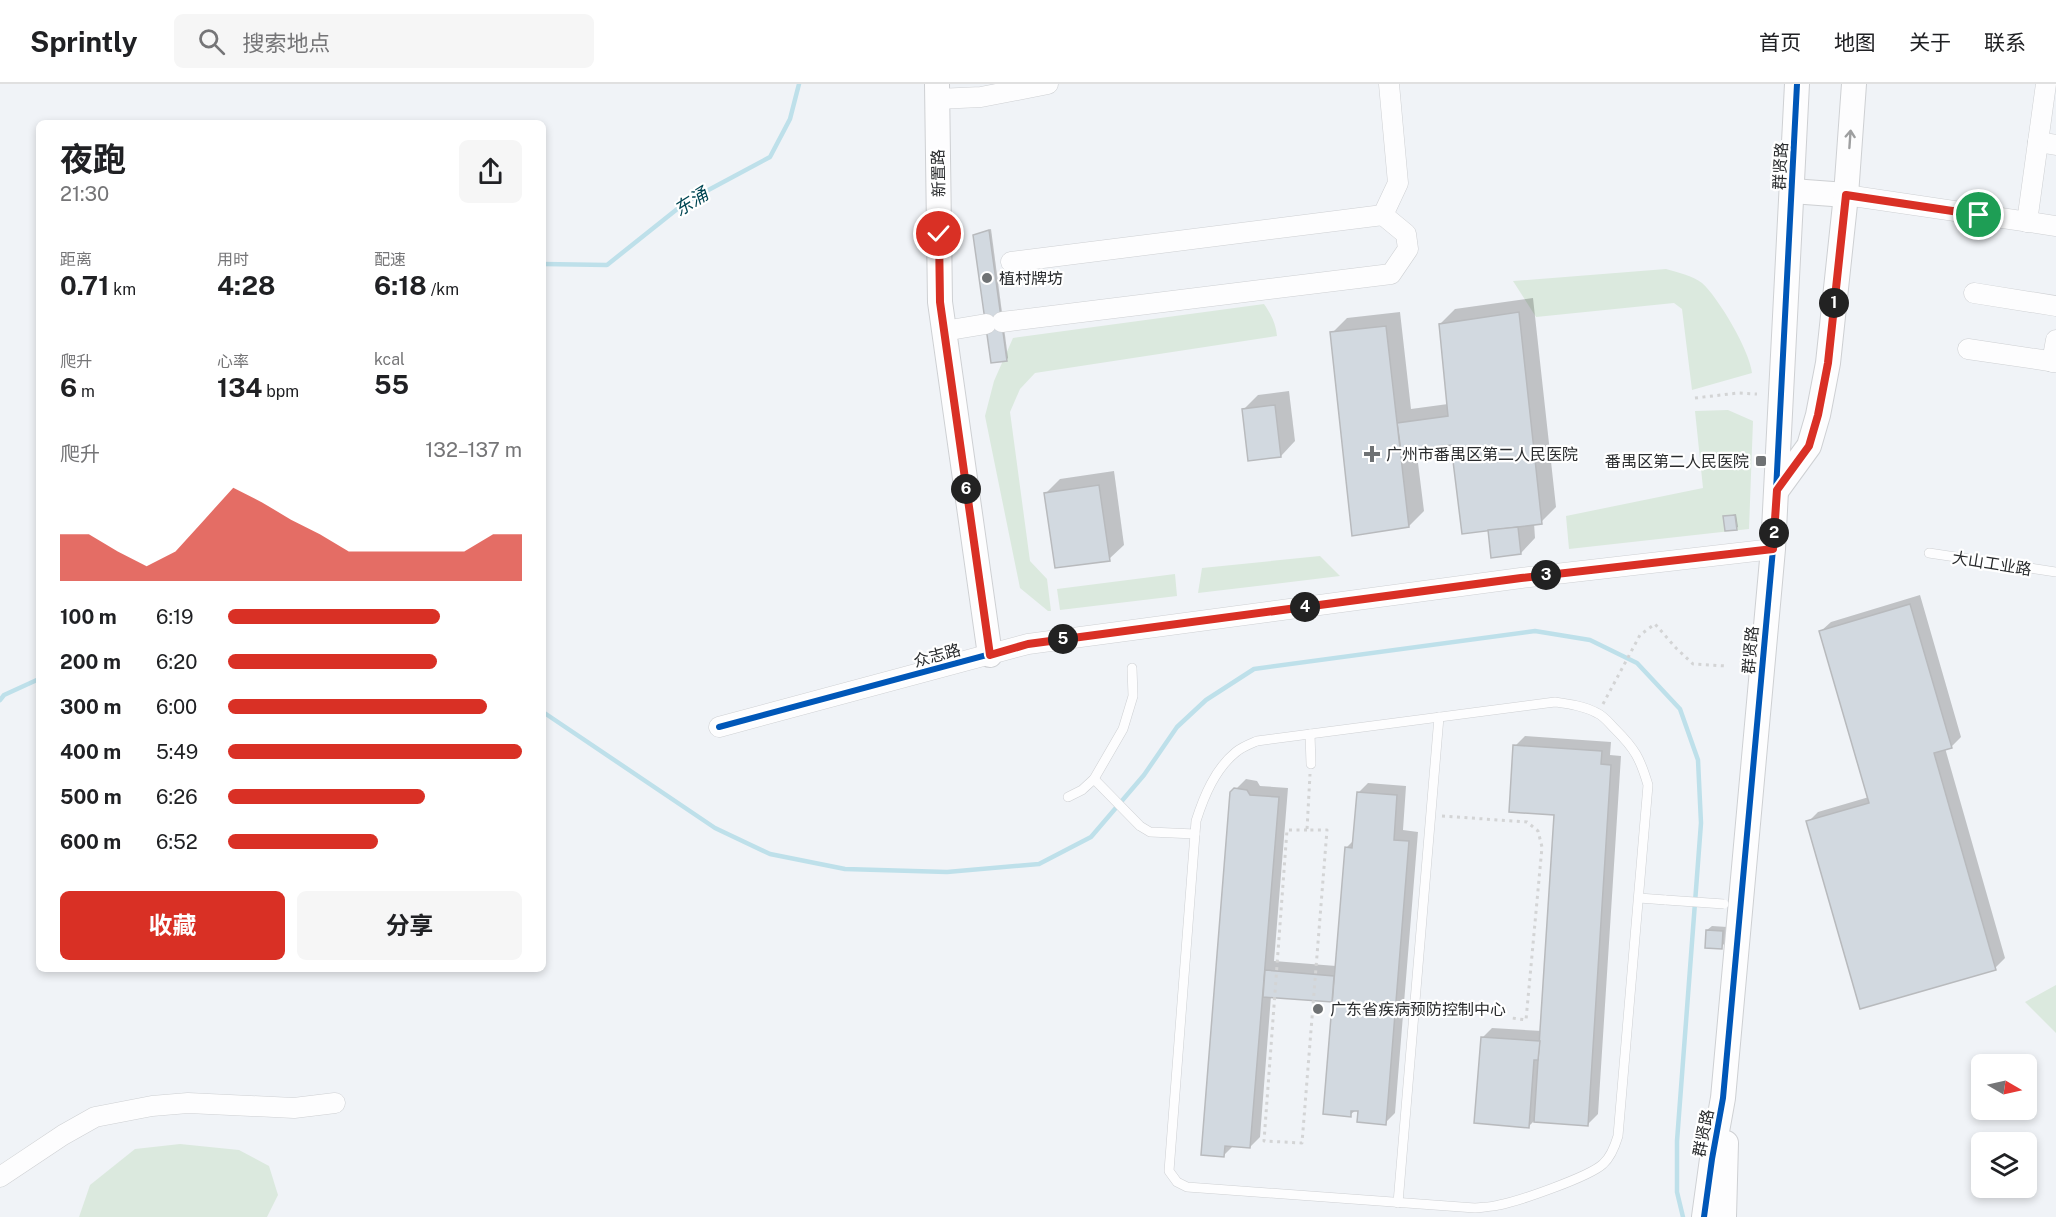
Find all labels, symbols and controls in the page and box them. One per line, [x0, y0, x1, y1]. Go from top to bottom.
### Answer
search box [174, 14, 594, 68]
text: Sprintly [30, 25, 138, 58]
icon: search [195, 25, 228, 58]
text: 搜索地点 [243, 30, 331, 56]
text: 首页 [1759, 30, 1801, 55]
text: 地图 [1834, 30, 1876, 55]
text: 关于 [1909, 30, 1951, 55]
text: 联系 [1984, 30, 2026, 55]
one-way arrow [1845, 130, 1856, 150]
text: 夜跑 [60, 140, 126, 178]
button: share [459, 140, 522, 203]
street label: 群贤路 [1770, 142, 1791, 190]
street label: 新置路 [929, 149, 948, 197]
text: 21:30 [60, 182, 109, 206]
water label: 东涌 [670, 182, 713, 220]
pin [1953, 189, 2004, 240]
icon: arrive [1962, 198, 1995, 231]
pin [913, 208, 964, 259]
icon: check [922, 217, 955, 250]
text: 距离 [60, 250, 92, 269]
text: 用时 [217, 250, 249, 269]
text: 配速 [374, 250, 406, 269]
place label: 植村牌坊 [999, 269, 1063, 288]
text: 0.71 [60, 270, 109, 301]
text: 4:28 [217, 270, 276, 301]
text: 6:18 [374, 270, 427, 301]
marker: 植村牌坊 [980, 271, 994, 285]
text: km [109, 280, 136, 299]
text: /km [427, 280, 459, 299]
pin: 1 [1819, 288, 1849, 318]
text: 1 [1831, 293, 1837, 312]
text: kcal [374, 350, 405, 369]
text: 爬升 [60, 352, 92, 371]
text: 心率 [217, 352, 249, 371]
text: 55 [374, 369, 409, 400]
text: 6 [60, 372, 77, 403]
text: 134 [217, 372, 262, 403]
text: m [77, 382, 95, 401]
text: bpm [262, 382, 299, 401]
text: 132–137 m [425, 438, 522, 462]
text: 爬升 [60, 442, 100, 466]
marker: 广州市番禺区第二人民医院 [1363, 445, 1381, 463]
place label: 广州市番禺区第二人民医院 [1386, 445, 1578, 464]
place label: 番禺区第二人民医院 [1605, 452, 1749, 471]
marker: 番禺区第二人民医院 [1754, 454, 1768, 468]
pin: 6 [951, 474, 981, 504]
text: 6 [961, 479, 971, 498]
pin: 2 [1759, 518, 1789, 548]
text: 2 [1769, 523, 1779, 542]
street label: 大山工业路 [1951, 548, 2033, 579]
pin: 3 [1531, 560, 1561, 590]
text: 3 [1541, 565, 1551, 584]
pin: 4 [1290, 592, 1320, 622]
text: 4 [1300, 597, 1310, 616]
text: 100 m [60, 605, 117, 629]
text: 6:19 [156, 605, 194, 629]
pin: 5 [1048, 624, 1078, 654]
street label: 群贤路 [1739, 625, 1762, 675]
text: 5 [1058, 629, 1068, 648]
street label: 众志路 [911, 640, 963, 671]
text: 200 m [60, 650, 121, 674]
text: 6:20 [156, 650, 198, 674]
text: 300 m [60, 695, 121, 719]
text: 6:00 [156, 695, 197, 719]
text: 400 m [60, 740, 121, 764]
text: 5:49 [156, 740, 198, 764]
text: 500 m [60, 785, 122, 809]
text: 6:26 [156, 785, 198, 809]
text: 600 m [60, 830, 121, 854]
text: 6:52 [156, 830, 198, 854]
button: 收藏 [60, 891, 285, 960]
button: 分享 [297, 891, 522, 960]
place label: 广东省疾病预防控制中心 [1330, 1000, 1506, 1019]
marker: 广东省疾病预防控制中心 [1311, 1002, 1325, 1016]
north arrow [1971, 1054, 2037, 1120]
map controls [1971, 1054, 2037, 1198]
street label: 群贤路 [1690, 1108, 1717, 1158]
button: layers [1971, 1132, 2037, 1198]

